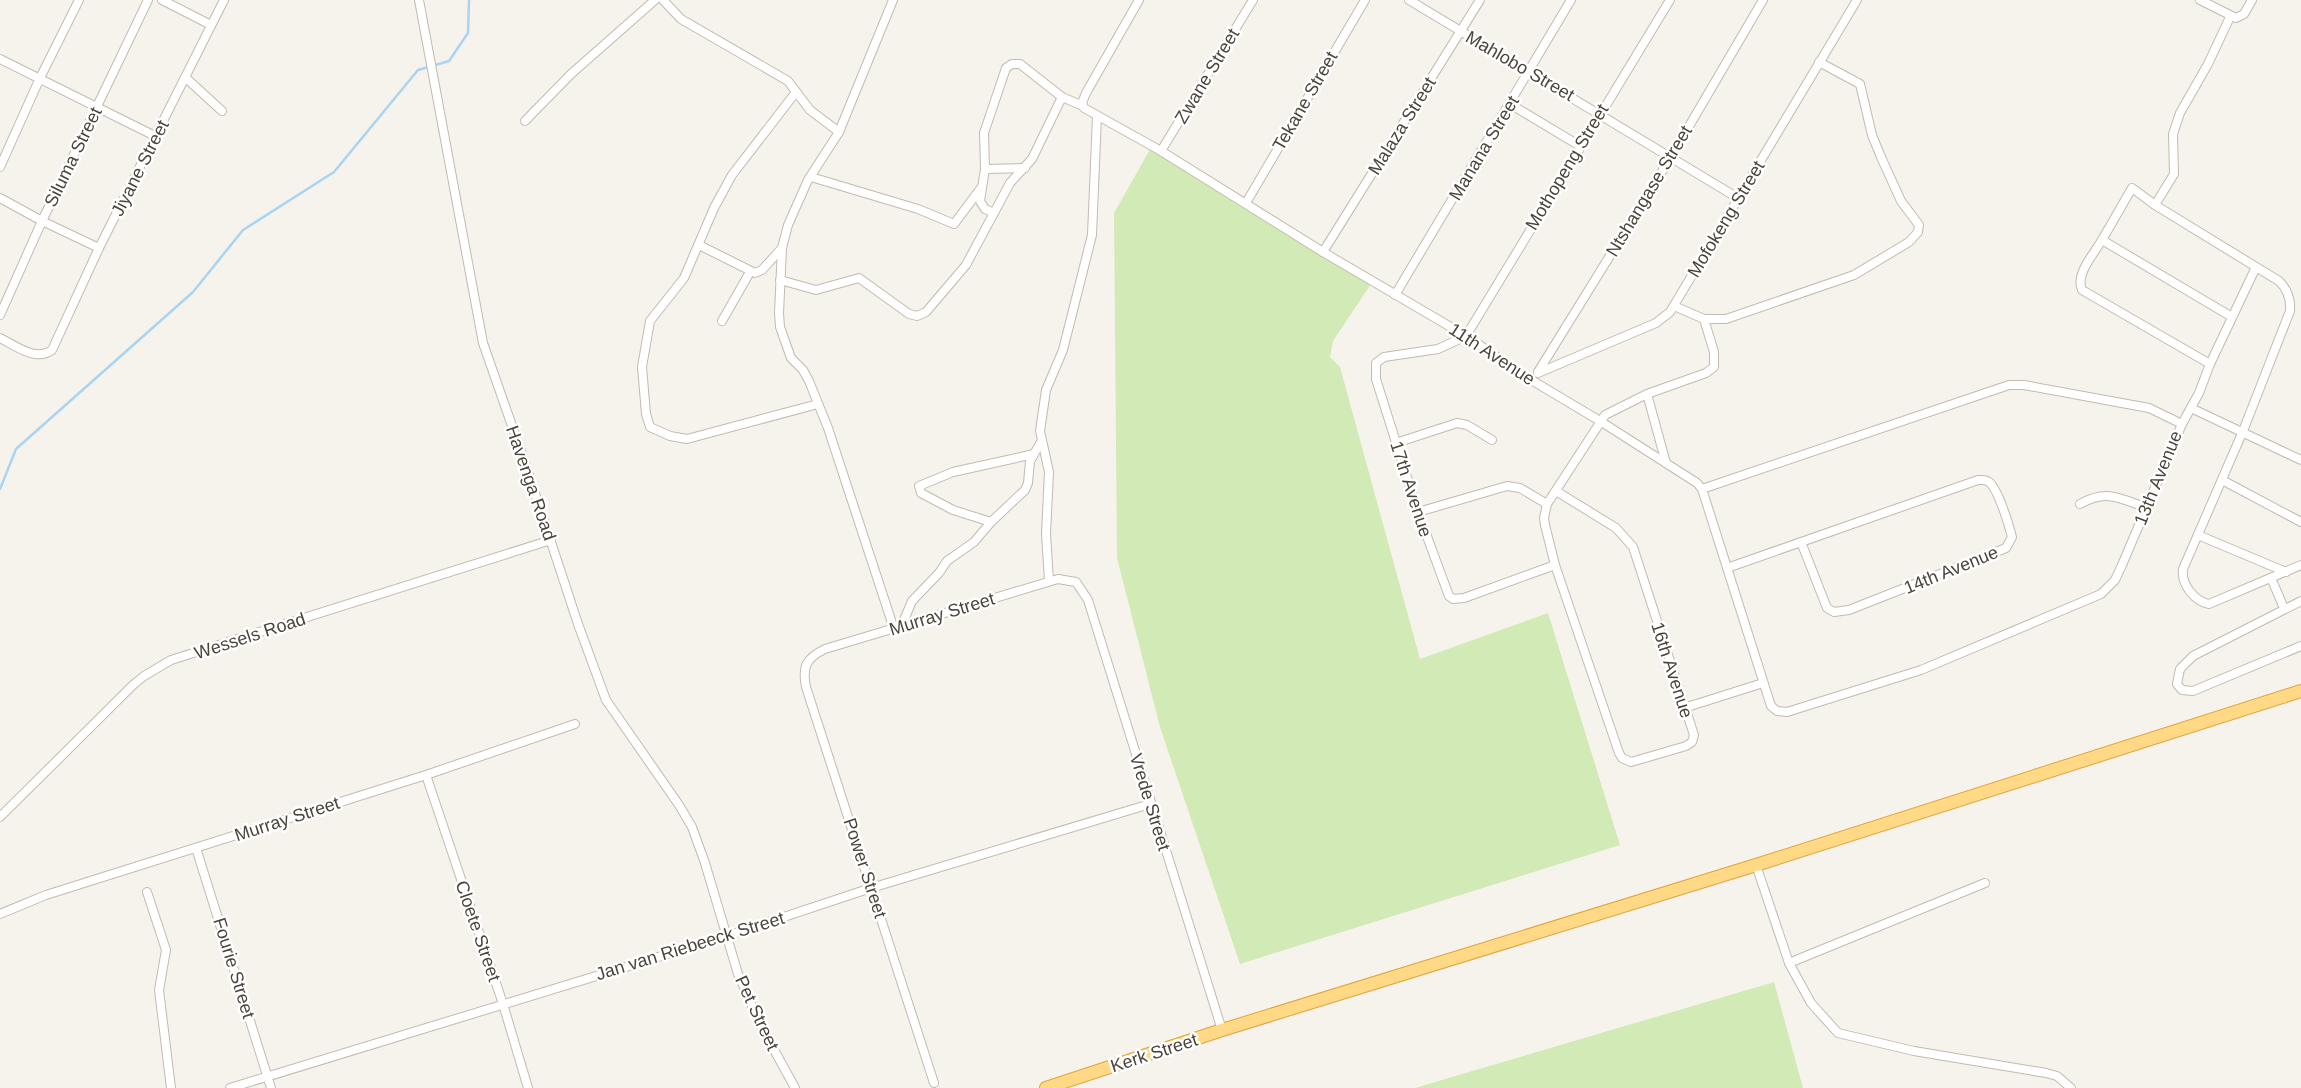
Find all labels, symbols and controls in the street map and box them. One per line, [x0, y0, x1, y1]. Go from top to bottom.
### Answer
street label: Zwane Street [1171, 25, 1243, 127]
street label: Mahlobo Street [1462, 27, 1578, 105]
street label: Tekane Street [1269, 48, 1341, 154]
street label: Malaza Street [1364, 74, 1440, 178]
street label: Manana Street [1445, 92, 1523, 204]
street label: Mothopeng Street [1522, 101, 1612, 233]
street label: Siluma Street [40, 104, 106, 210]
street label: Jiyane Street [107, 117, 173, 219]
street label: Ntshangase Street [1602, 122, 1696, 260]
street label: Mofokeng Street [1683, 157, 1769, 281]
street label: 11th Avenue [1445, 319, 1539, 389]
street label: Havenga Road [502, 423, 560, 543]
street label: 13th Avenue [2130, 428, 2186, 528]
street label: 17th Avenue [1386, 438, 1436, 540]
street label: 14th Avenue [1901, 542, 2001, 598]
street label: Murray Street [887, 588, 997, 640]
street label: Wessels Road [192, 609, 308, 663]
street label: 16th Avenue [1647, 619, 1697, 721]
street label: Vrede Street [1126, 751, 1174, 853]
street label: Murray Street [232, 793, 342, 845]
street label: Power Street [839, 815, 891, 921]
street label: Cloete Street [451, 878, 505, 984]
street label: Jan van Riebeeck Street [593, 908, 787, 984]
street label: Fourie Street [209, 915, 259, 1021]
street label: Pet Street [731, 973, 783, 1053]
street label: Kerk Street [1108, 1030, 1200, 1076]

